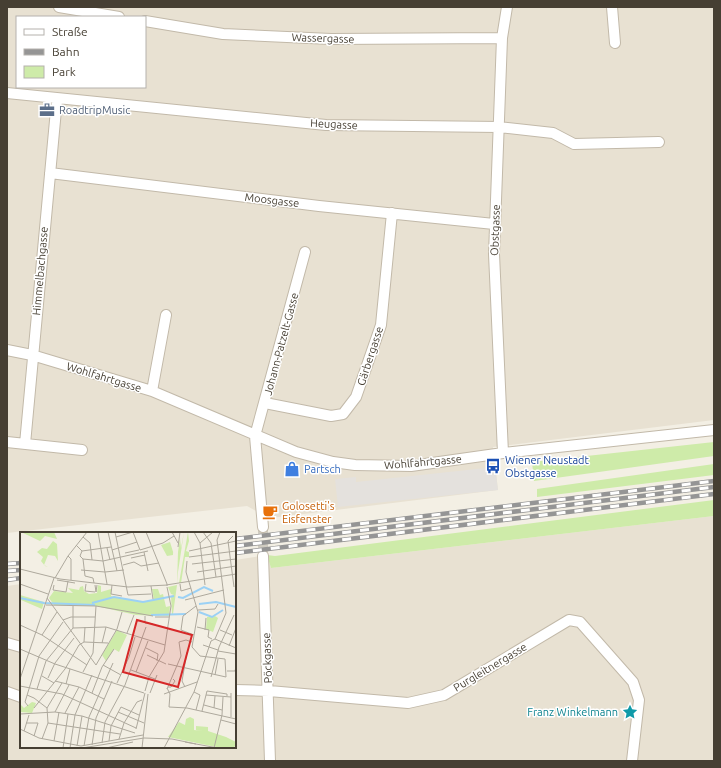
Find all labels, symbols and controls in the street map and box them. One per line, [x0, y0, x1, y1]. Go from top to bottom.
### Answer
legend [16, 16, 146, 88]
text: Straße [52, 25, 88, 38]
street label: Wassergasse [291, 31, 355, 45]
text: Bahn [52, 45, 80, 58]
text: Park [52, 65, 76, 78]
office icon: RoadtripMusic [38, 101, 56, 119]
place label: RoadtripMusic [59, 104, 130, 116]
street label: Heugasse [310, 117, 358, 131]
street label: Moosgasse [244, 191, 300, 209]
street label: Obstgasse [488, 204, 502, 256]
street label: Himmelbachgasse [30, 226, 50, 316]
street label: Johann-Patzelt-Gasse [262, 291, 300, 397]
street label: Gärbergasse [355, 325, 385, 387]
street label: Wohlfahrtgasse [65, 360, 143, 394]
street label: Wohlfahrtgasse [384, 453, 462, 471]
place label: Wiener Neustadt Obstgasse [505, 454, 590, 479]
bus stop icon: Wiener Neustadt Obstgasse [484, 457, 502, 475]
shop icon: Partsch [283, 460, 301, 478]
place label: Partsch [304, 463, 341, 475]
place label: Golosetti's Eisfenster [282, 500, 335, 525]
cafe icon: Golosetti's Eisfenster [261, 503, 279, 521]
inset map [20, 532, 236, 748]
street label: Pöckgasse [260, 632, 274, 684]
street label: Purgleitnergasse [451, 640, 529, 694]
place icon: Franz Winkelmann [621, 703, 639, 721]
place label: Franz Winkelmann [527, 706, 618, 718]

